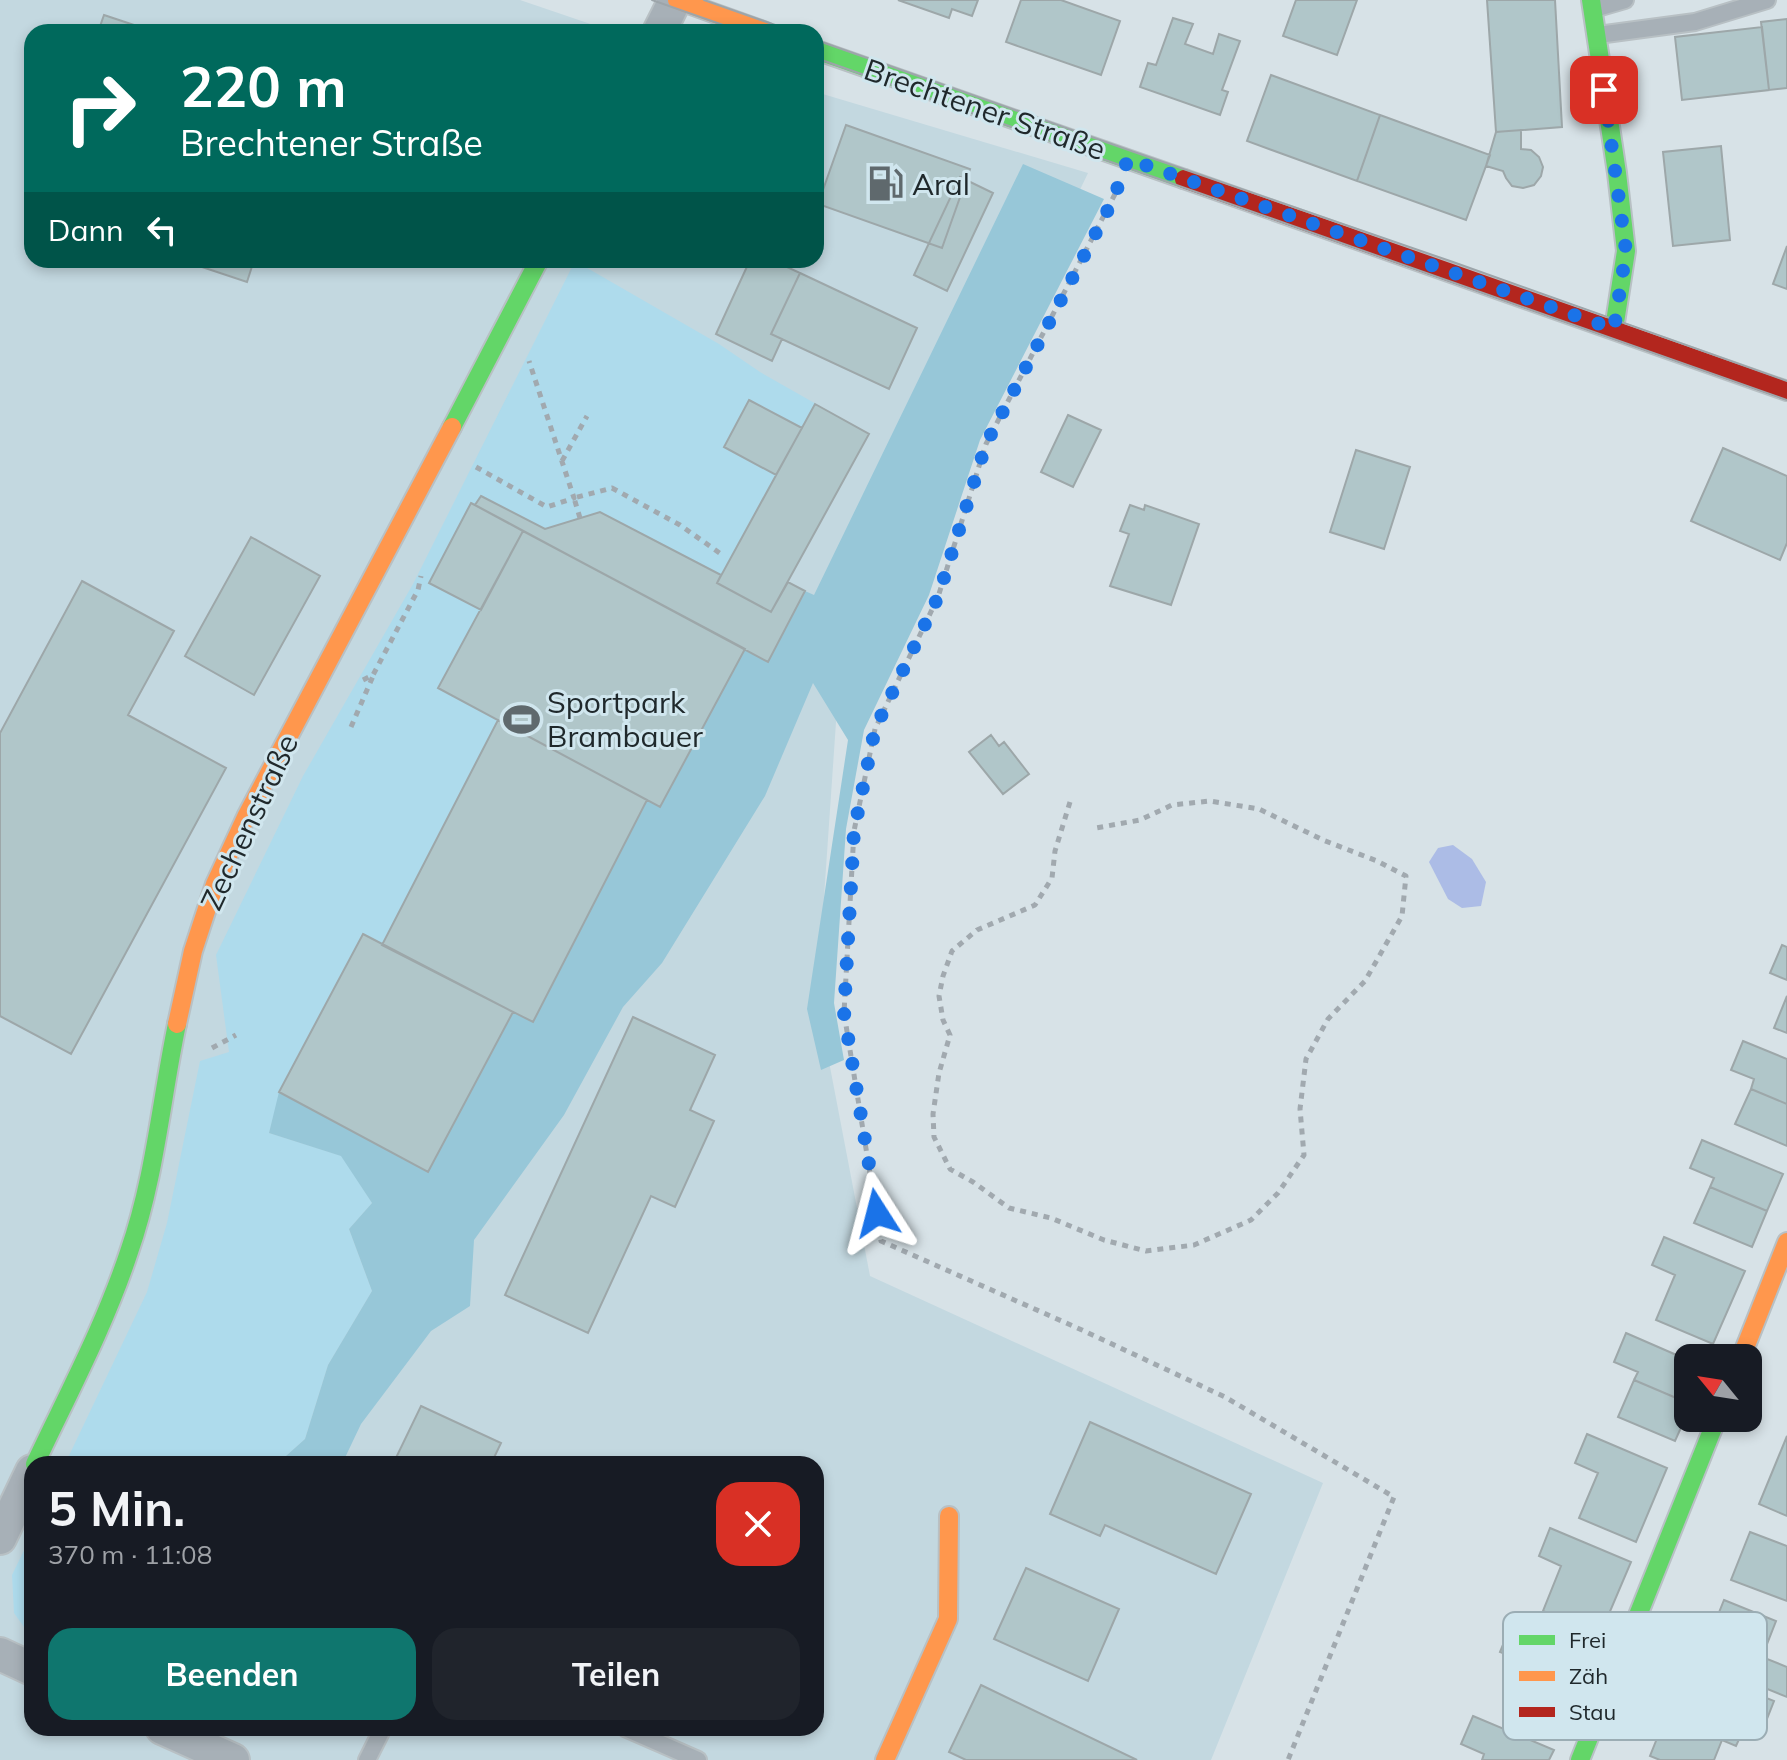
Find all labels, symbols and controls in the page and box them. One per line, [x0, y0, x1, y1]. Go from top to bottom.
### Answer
street label: Brechtener Straße [860, 50, 1110, 168]
text: 220 m [180, 51, 347, 121]
icon: right [48, 56, 152, 160]
pin [1570, 56, 1638, 124]
icon: arrive [1582, 68, 1626, 112]
text: Brechtener Straße [180, 120, 483, 165]
fuel station icon: Aral [867, 165, 905, 203]
place label: Aral [912, 165, 970, 203]
icon: left [140, 208, 184, 252]
text: Dann [48, 211, 124, 249]
place label: Sportpark Brambauer [547, 683, 703, 755]
sports icon: Sportpark Brambauer [502, 700, 540, 738]
street label: Zechenstraße [192, 728, 306, 916]
position arrow [835, 1171, 919, 1255]
north arrow [1674, 1344, 1762, 1432]
map controls [1674, 1344, 1762, 1432]
text: 5 Min. [48, 1478, 185, 1538]
button: close [716, 1482, 800, 1566]
text: 370 m · 11:08 [48, 1538, 212, 1571]
legend [1503, 1612, 1767, 1740]
text: Frei [1569, 1626, 1606, 1654]
button: Beenden [48, 1628, 416, 1720]
button: Teilen [432, 1628, 800, 1720]
text: Zäh [1569, 1662, 1608, 1690]
text: Stau [1569, 1698, 1616, 1726]

